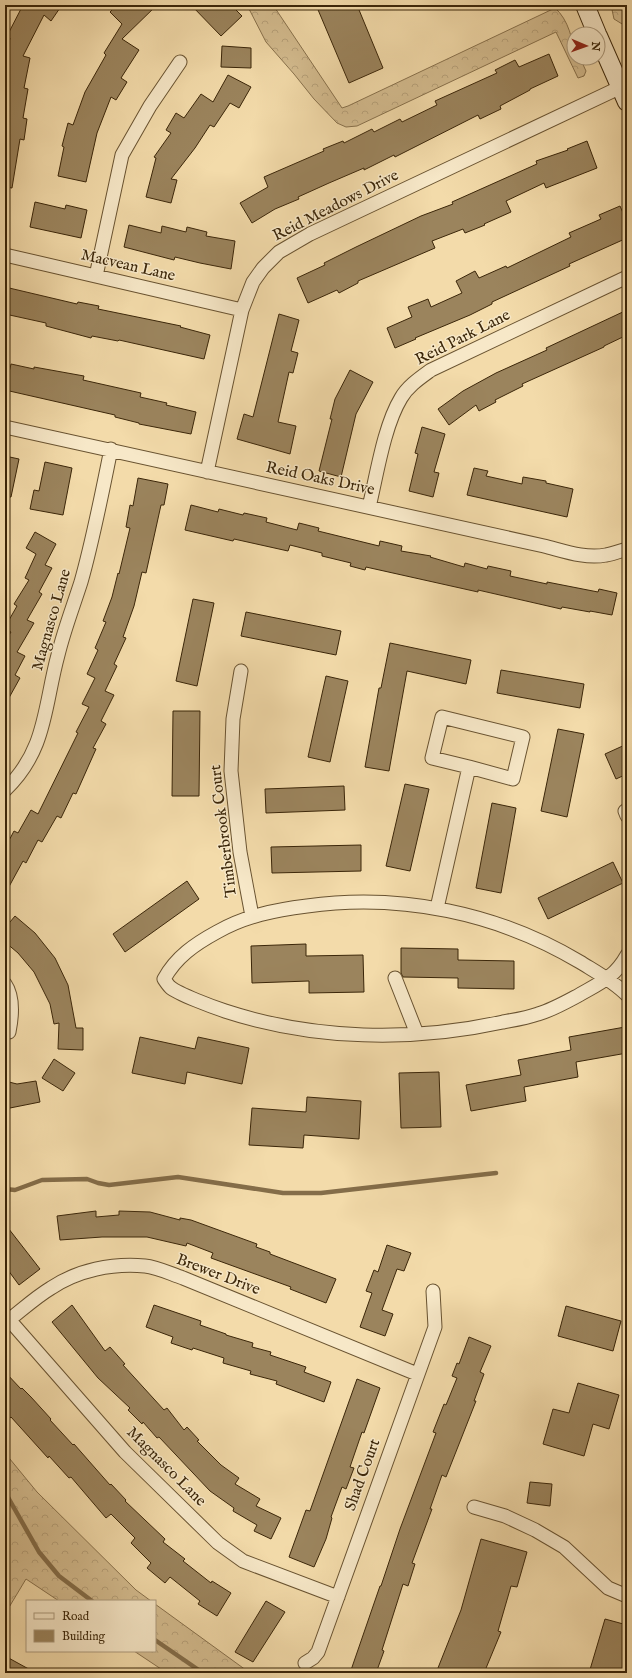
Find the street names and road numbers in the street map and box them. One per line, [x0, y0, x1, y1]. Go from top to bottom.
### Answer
street label: Reid Meadows Drive [270, 166, 402, 246]
street label: Macvean Lane [79, 245, 177, 287]
street label: Reid Park Lane [412, 306, 514, 370]
street label: Reid Oaks Drive [264, 458, 376, 500]
street label: Magnasco Lane [28, 567, 76, 673]
street label: Timberbrook Court [206, 763, 242, 898]
street label: Brewer Drive [173, 1250, 263, 1300]
street label: Magnasco Lane [122, 1423, 210, 1511]
street label: Shad Court [341, 1436, 385, 1514]

